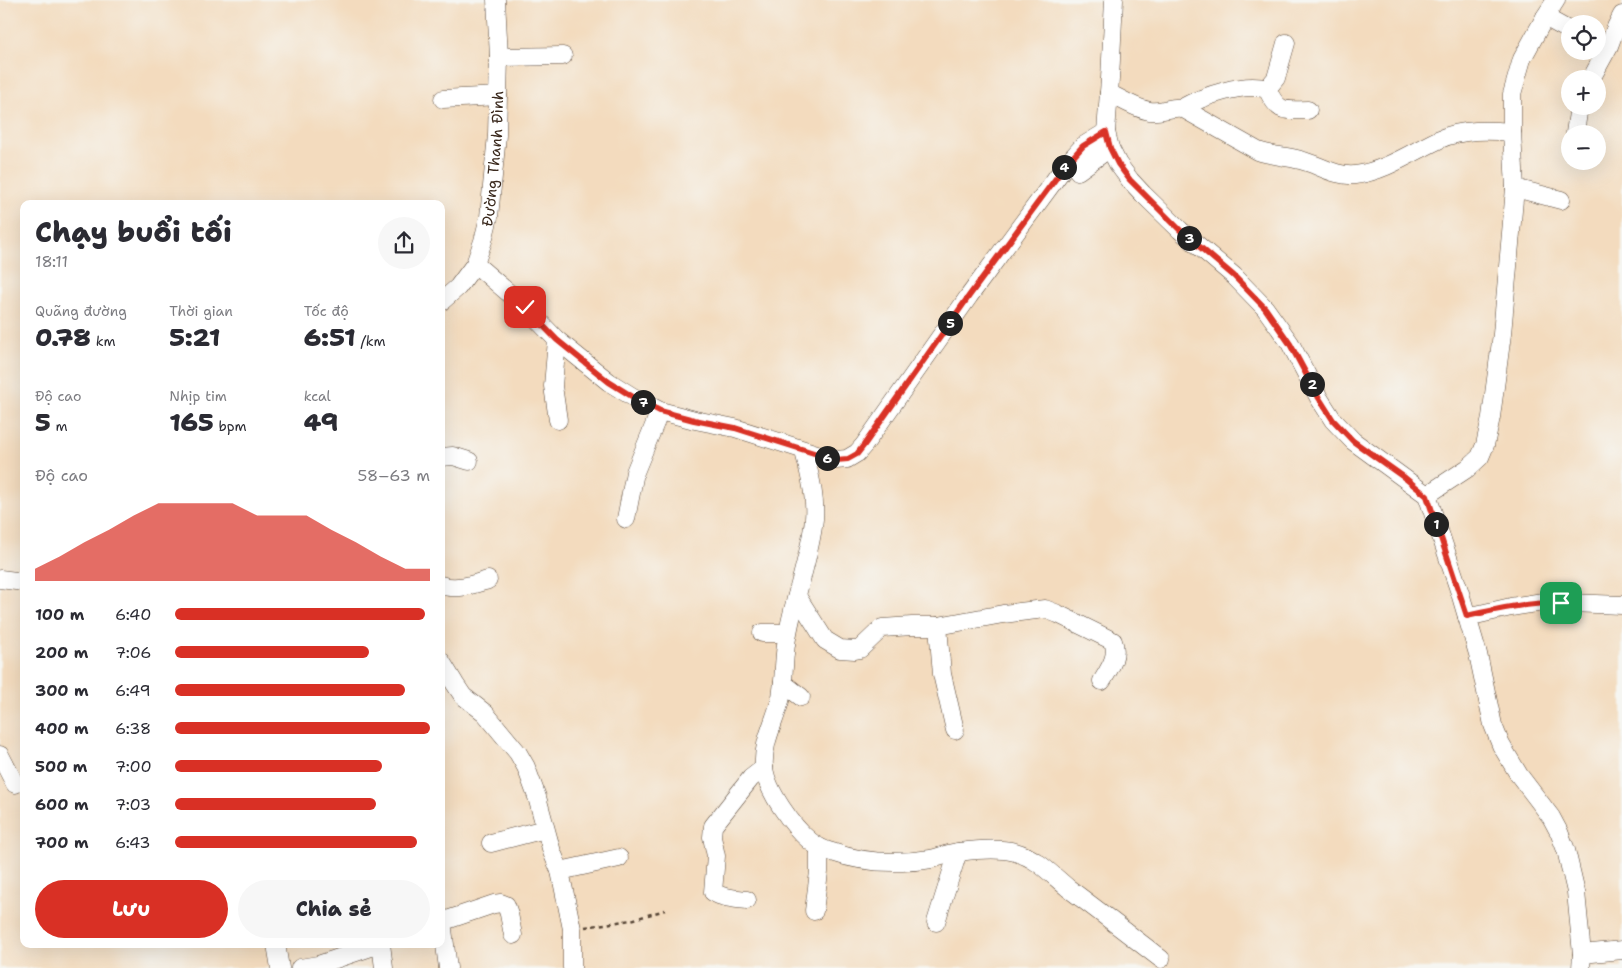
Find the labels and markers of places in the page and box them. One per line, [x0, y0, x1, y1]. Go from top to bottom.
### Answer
pin: 4 [1052, 154, 1076, 180]
pin: 3 [1176, 226, 1202, 250]
pin [504, 286, 546, 328]
pin: 5 [938, 310, 962, 336]
pin: 2 [1300, 372, 1324, 396]
pin: 7 [630, 390, 656, 414]
pin: 6 [814, 446, 840, 470]
pin: 1 [1424, 512, 1448, 536]
pin [1540, 582, 1582, 624]

